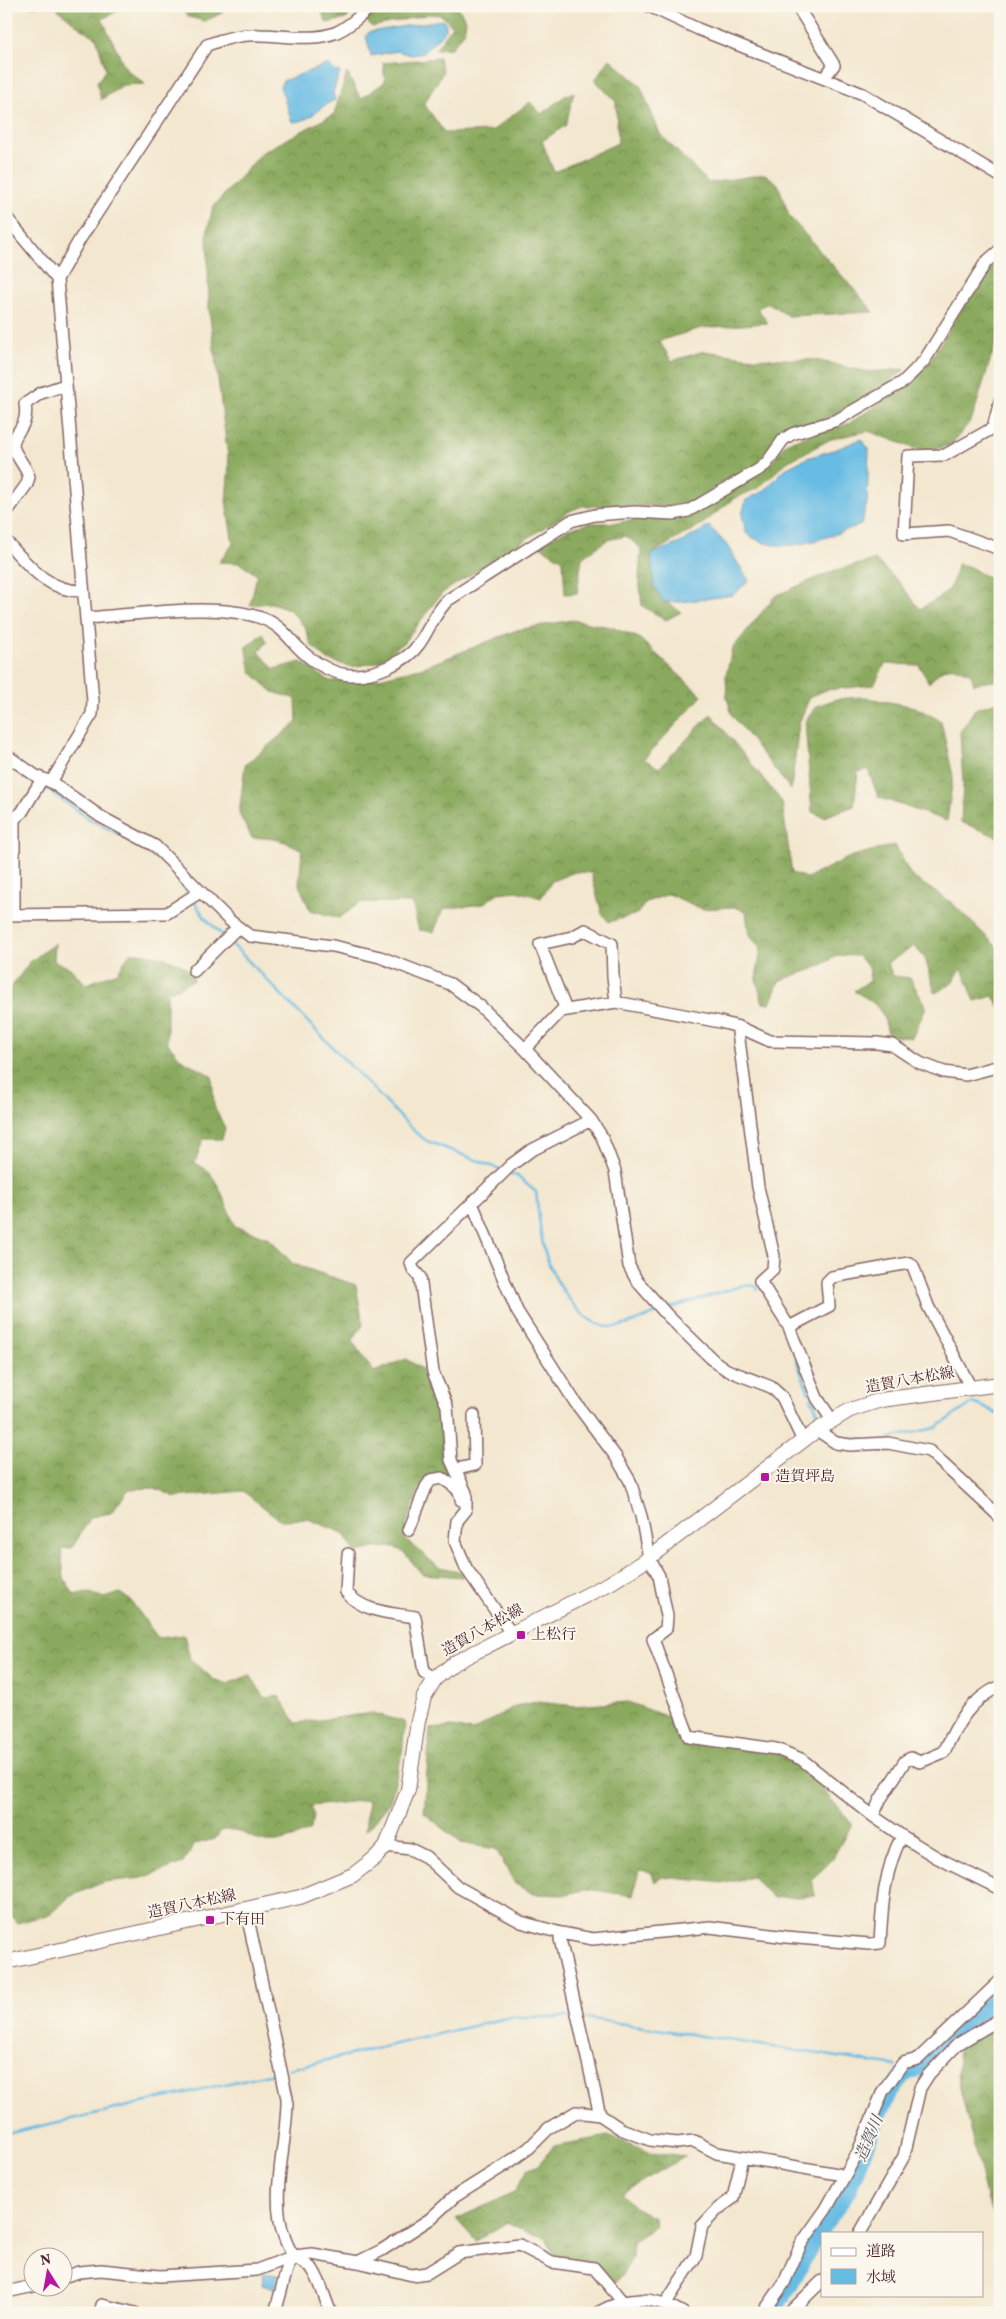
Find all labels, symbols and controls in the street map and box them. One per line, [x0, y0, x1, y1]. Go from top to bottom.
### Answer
street label: 造賀八本松線 [864, 1363, 956, 1399]
place label: 造賀坪島 [775, 1467, 835, 1488]
marker: 造賀坪島 [759, 1471, 771, 1483]
street label: 造賀八本松線 [439, 1600, 527, 1662]
place label: 上松行 [531, 1625, 576, 1646]
marker: 上松行 [515, 1629, 527, 1641]
street label: 造賀八本松線 [146, 1885, 238, 1925]
place label: 下有田 [220, 1910, 265, 1931]
marker: 下有田 [204, 1914, 216, 1926]
water label: 造賀川 [850, 2111, 890, 2165]
legend [821, 2232, 984, 2296]
text: 道路 [866, 2242, 896, 2263]
north arrow [22, 2246, 72, 2296]
text: N [39, 2250, 53, 2271]
text: 水域 [866, 2268, 896, 2289]

